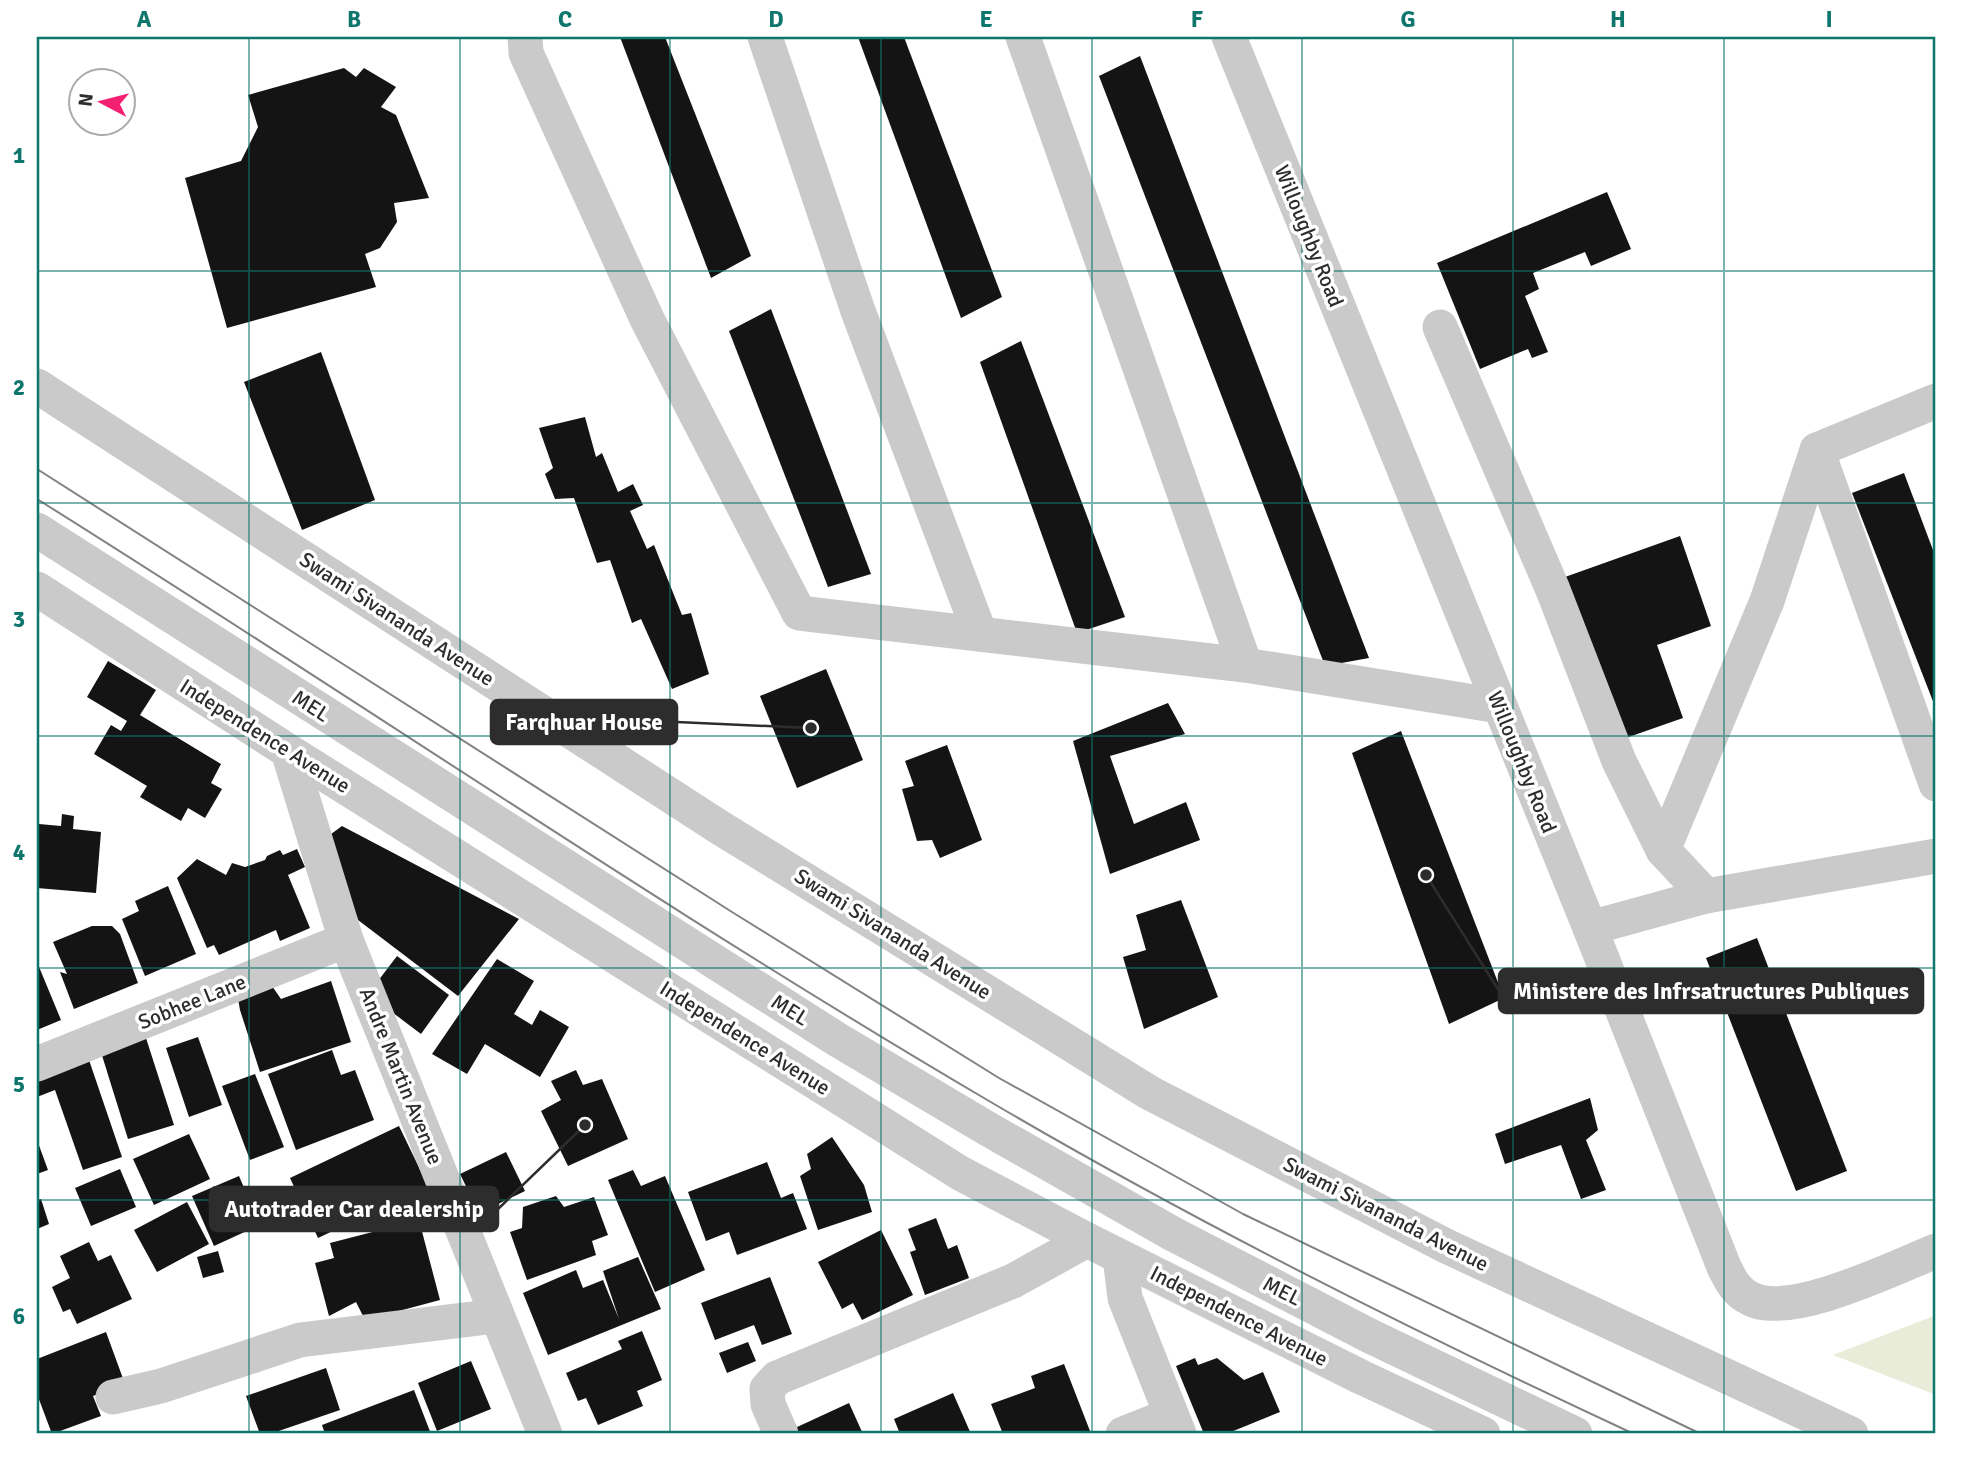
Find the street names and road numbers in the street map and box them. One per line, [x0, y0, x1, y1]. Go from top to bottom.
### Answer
street label: Willoughby Road [1269, 161, 1349, 311]
street label: Swami Sivananda Avenue [295, 546, 499, 692]
street label: Independence Avenue [175, 673, 355, 799]
street label: MEL [287, 684, 335, 728]
street label: Willoughby Road [1482, 687, 1562, 837]
street label: Swami Sivananda Avenue [790, 863, 996, 1005]
street label: Sobhee Lane [134, 969, 250, 1035]
street label: Independence Avenue [655, 975, 835, 1101]
street label: Andre Martin Avenue [354, 984, 448, 1168]
street label: MEL [766, 988, 814, 1032]
street label: Swami Sivananda Avenue [1279, 1151, 1493, 1277]
street label: Independence Avenue [1146, 1260, 1332, 1372]
street label: MEL [1258, 1270, 1306, 1312]

